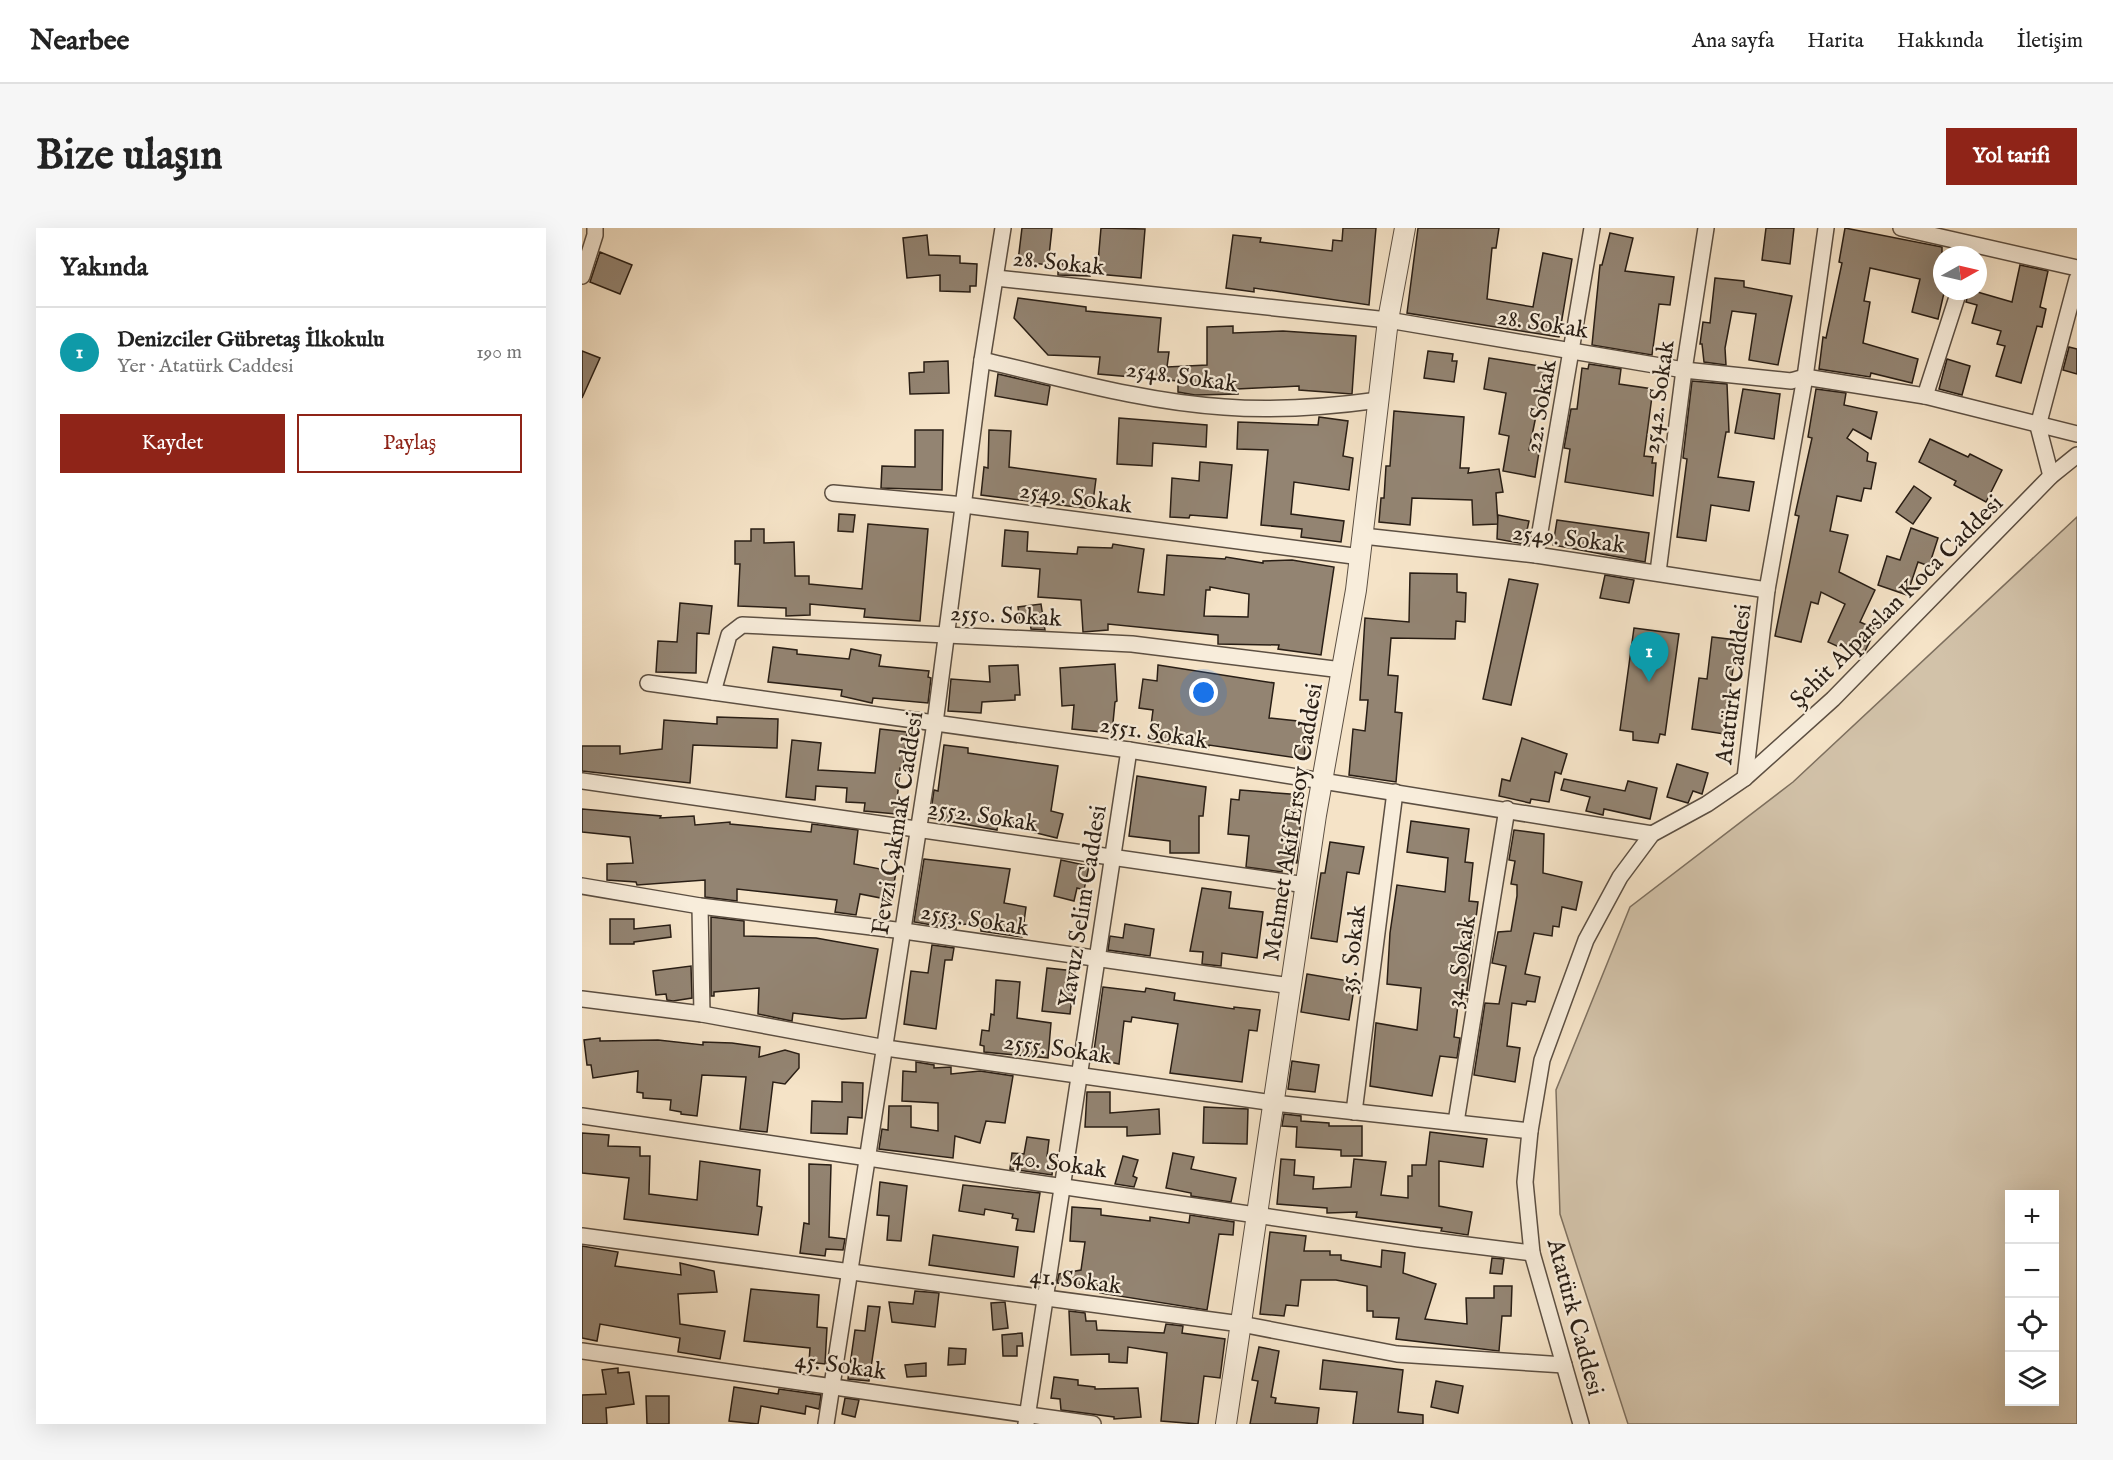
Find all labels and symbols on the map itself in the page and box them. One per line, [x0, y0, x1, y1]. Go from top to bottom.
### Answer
street label: 28. Sokak [1011, 243, 1106, 284]
north arrow [1933, 246, 1987, 300]
street label: 28. Sokak [1495, 302, 1591, 347]
street label: 2542. Sokak [1636, 338, 1683, 456]
street label: 2548. Sokak [1124, 354, 1240, 401]
street label: 22. Sokak [1518, 357, 1565, 455]
street label: 2549. Sokak [1017, 475, 1134, 522]
street label: Şehit Alparslan Koca Caddesi [1784, 489, 2010, 715]
street label: 2549. Sokak [1511, 517, 1627, 562]
street label: 2550. Sokak [949, 598, 1063, 635]
street label: Atatürk Caddesi [1709, 602, 1760, 767]
pin: 1 [1630, 632, 1668, 682]
your location [1189, 678, 1218, 707]
street label: Mehmet Akif Ersoy Caddesi [1256, 681, 1331, 964]
street label: Fevzi Çakmak Caddesi [866, 709, 931, 937]
street label: 2551. Sokak [1097, 710, 1210, 757]
street label: 2552. Sokak [925, 792, 1040, 841]
street label: Yavuz Selim Caddesi [1052, 803, 1115, 1010]
street label: 2553. Sokak [918, 897, 1031, 944]
street label: 35. Sokak [1333, 903, 1374, 995]
street label: 34. Sokak [1439, 914, 1484, 1011]
street label: 2555. Sokak [1002, 1027, 1114, 1072]
street label: 40. Sokak [1011, 1143, 1109, 1186]
street label: Atatürk Caddesi [1538, 1235, 1610, 1399]
street label: 41. Sokak [1028, 1260, 1124, 1303]
street label: 45. Sokak [793, 1345, 889, 1388]

